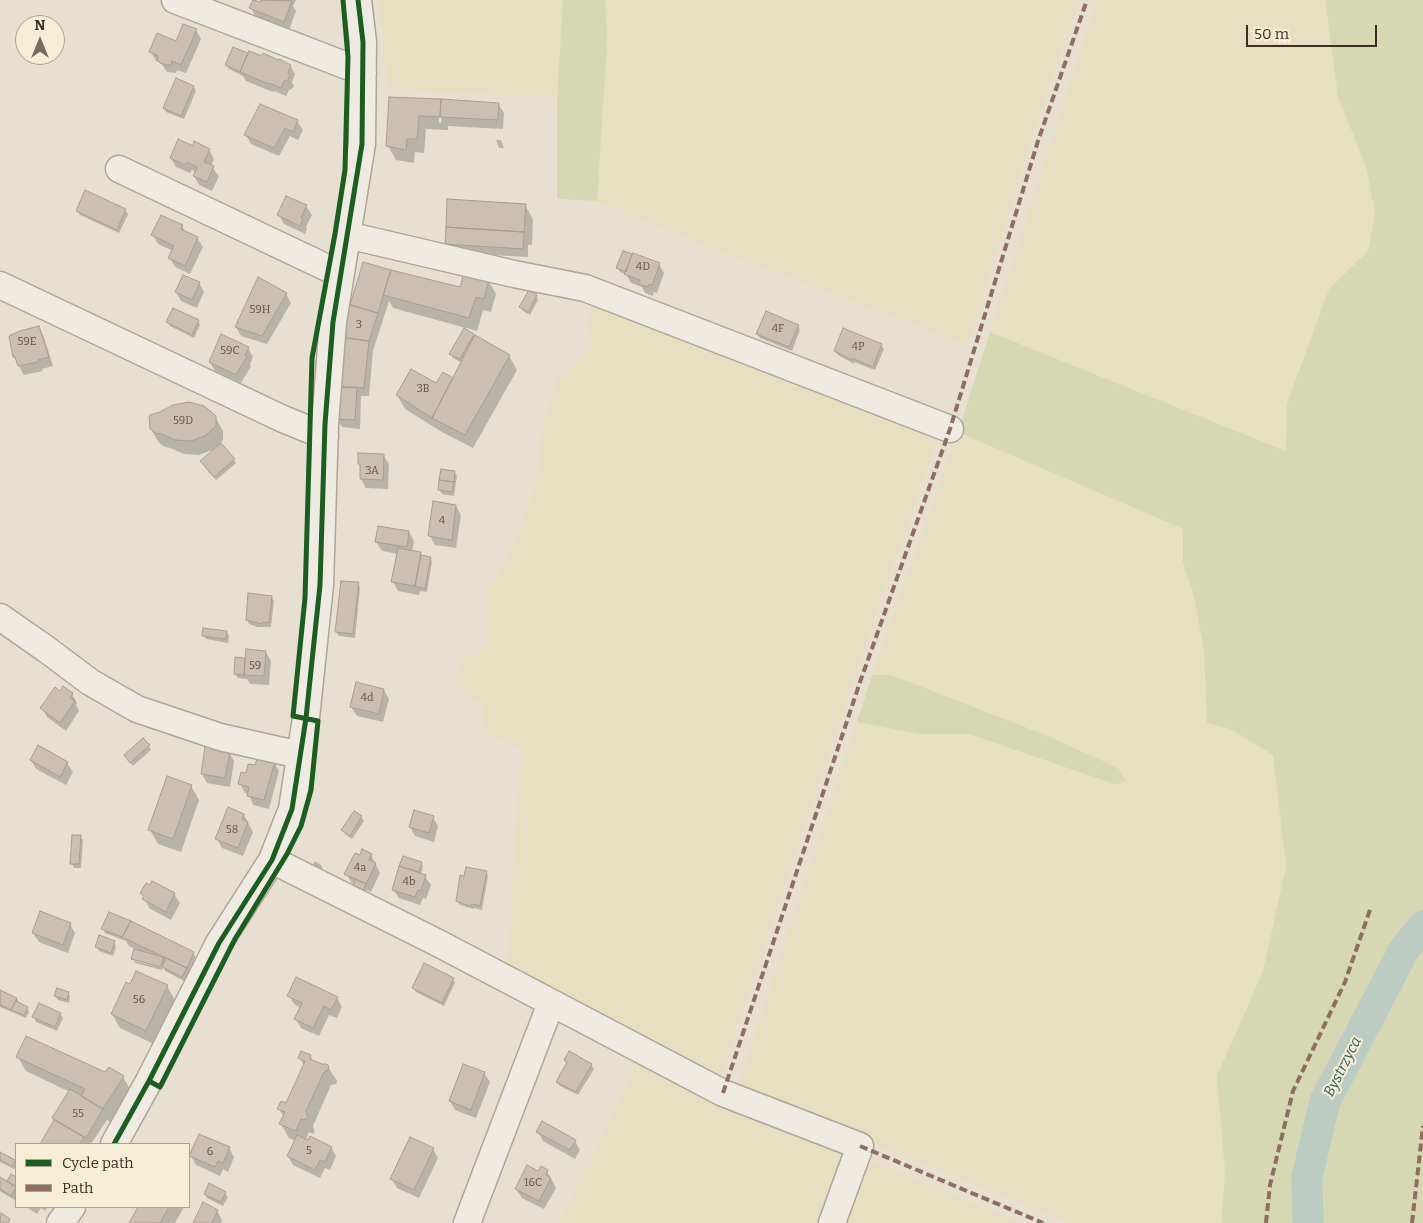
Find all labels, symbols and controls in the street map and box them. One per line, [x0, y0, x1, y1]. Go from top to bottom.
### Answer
north arrow [15, 15, 65, 65]
scale bar [1248, 15, 1379, 47]
text: N [35, 17, 45, 34]
text: 50 m [1254, 25, 1289, 43]
house number: 4D [636, 260, 650, 274]
house number: 59H [250, 303, 270, 317]
house number: 3 [356, 318, 362, 332]
house number: 4F [772, 322, 784, 336]
house number: 59E [17, 335, 37, 349]
house number: 4P [852, 340, 864, 354]
house number: 59C [220, 344, 240, 358]
house number: 3B [416, 382, 430, 396]
house number: 59D [173, 414, 193, 428]
house number: 3A [365, 464, 379, 478]
house number: 4 [439, 514, 445, 528]
house number: 59 [249, 659, 261, 673]
house number: 4d [361, 691, 373, 705]
house number: 58 [226, 823, 238, 837]
house number: 4a [354, 861, 366, 875]
house number: 4b [403, 875, 415, 889]
house number: 56 [133, 993, 145, 1007]
water label: Bystrzyca [1320, 1034, 1366, 1100]
house number: 55 [72, 1107, 84, 1121]
legend [15, 1143, 190, 1208]
house number: 5 [306, 1144, 312, 1158]
house number: 6 [207, 1145, 213, 1159]
text: Cycle path [62, 1154, 134, 1172]
house number: 16C [524, 1176, 542, 1190]
text: Path [62, 1179, 93, 1197]

